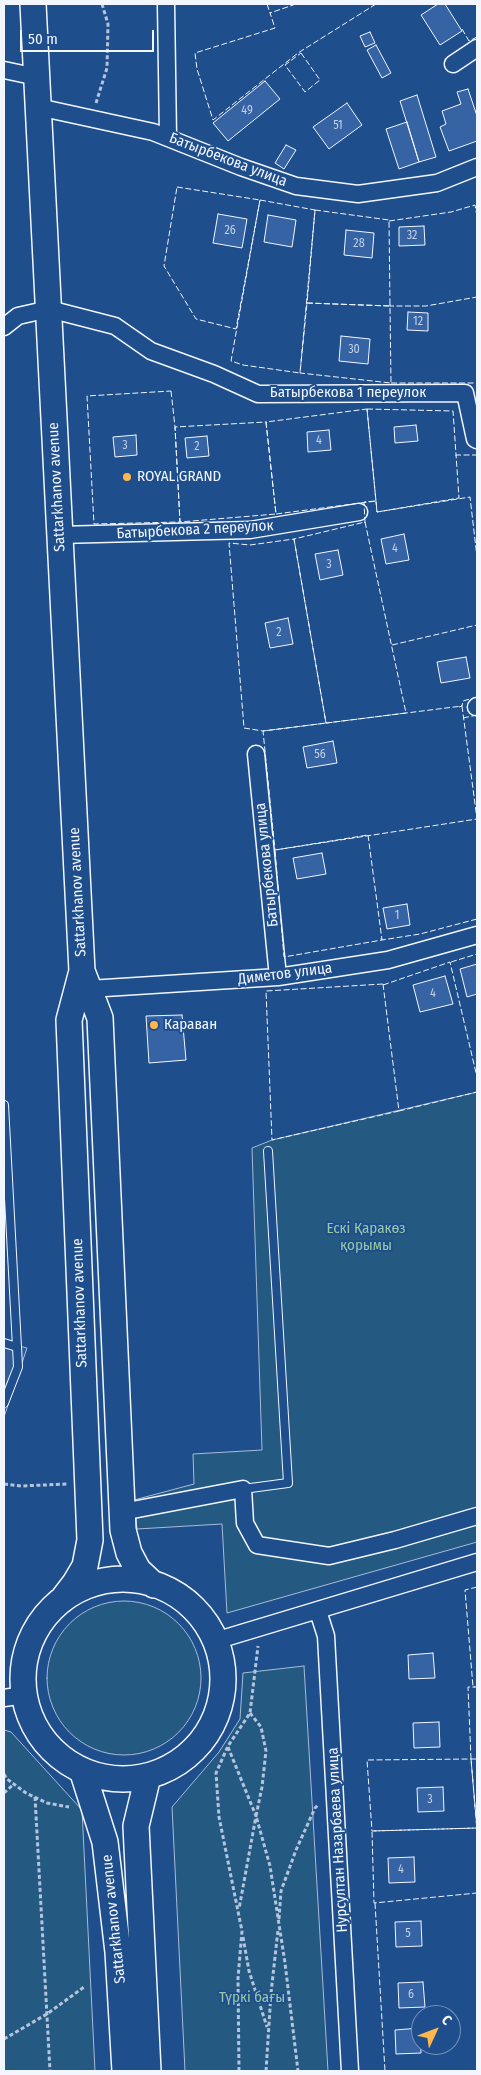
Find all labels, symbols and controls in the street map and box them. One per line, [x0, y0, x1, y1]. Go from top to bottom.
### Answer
scale bar [22, 20, 156, 52]
text: 50 m [28, 30, 58, 48]
house number: 49 [241, 104, 253, 118]
house number: 51 [333, 119, 343, 133]
street label: Батырбекова улица [167, 129, 289, 191]
house number: 26 [224, 224, 236, 238]
house number: 32 [407, 229, 417, 243]
house number: 28 [353, 237, 365, 251]
house number: 12 [413, 315, 423, 329]
house number: 30 [348, 343, 360, 357]
street label: Батырбекова 1 переулок [270, 384, 426, 402]
street label: Sattarkhanov avenue [45, 422, 69, 552]
house number: 4 [316, 434, 322, 448]
house number: 3 [122, 439, 128, 453]
house number: 2 [194, 440, 200, 454]
place label: ROYAL GRAND [137, 468, 221, 486]
marker: ROYAL GRAND [121, 471, 133, 483]
street label: Батырбекова 2 переулок [116, 517, 274, 543]
house number: 4 [392, 542, 398, 556]
house number: 3 [326, 558, 332, 572]
house number: 2 [276, 626, 282, 640]
house number: 56 [314, 748, 326, 762]
street label: Батырбекова улица [252, 802, 282, 928]
street label: Sattarkhanov avenue [66, 827, 90, 957]
house number: 1 [395, 909, 399, 923]
street label: Диметов улица [237, 959, 333, 989]
house number: 4 [430, 987, 436, 1001]
place label: Караван [164, 1016, 217, 1034]
marker: Караван [148, 1019, 160, 1031]
park label: Ескі Қаракөз қорымы [326, 1220, 406, 1255]
street label: Sattarkhanov avenue [69, 1238, 91, 1368]
street label: Нурсултан Назарбаева улица [324, 1747, 352, 1933]
house number: 3 [427, 1793, 433, 1807]
street label: Sattarkhanov avenue [98, 1854, 130, 1984]
house number: 4 [398, 1863, 404, 1877]
house number: 5 [405, 1927, 411, 1941]
house number: 6 [408, 1988, 414, 2002]
park label: Түркі бағы [219, 1989, 285, 2007]
north arrow [411, 2005, 461, 2055]
text: С [438, 2012, 455, 2029]

